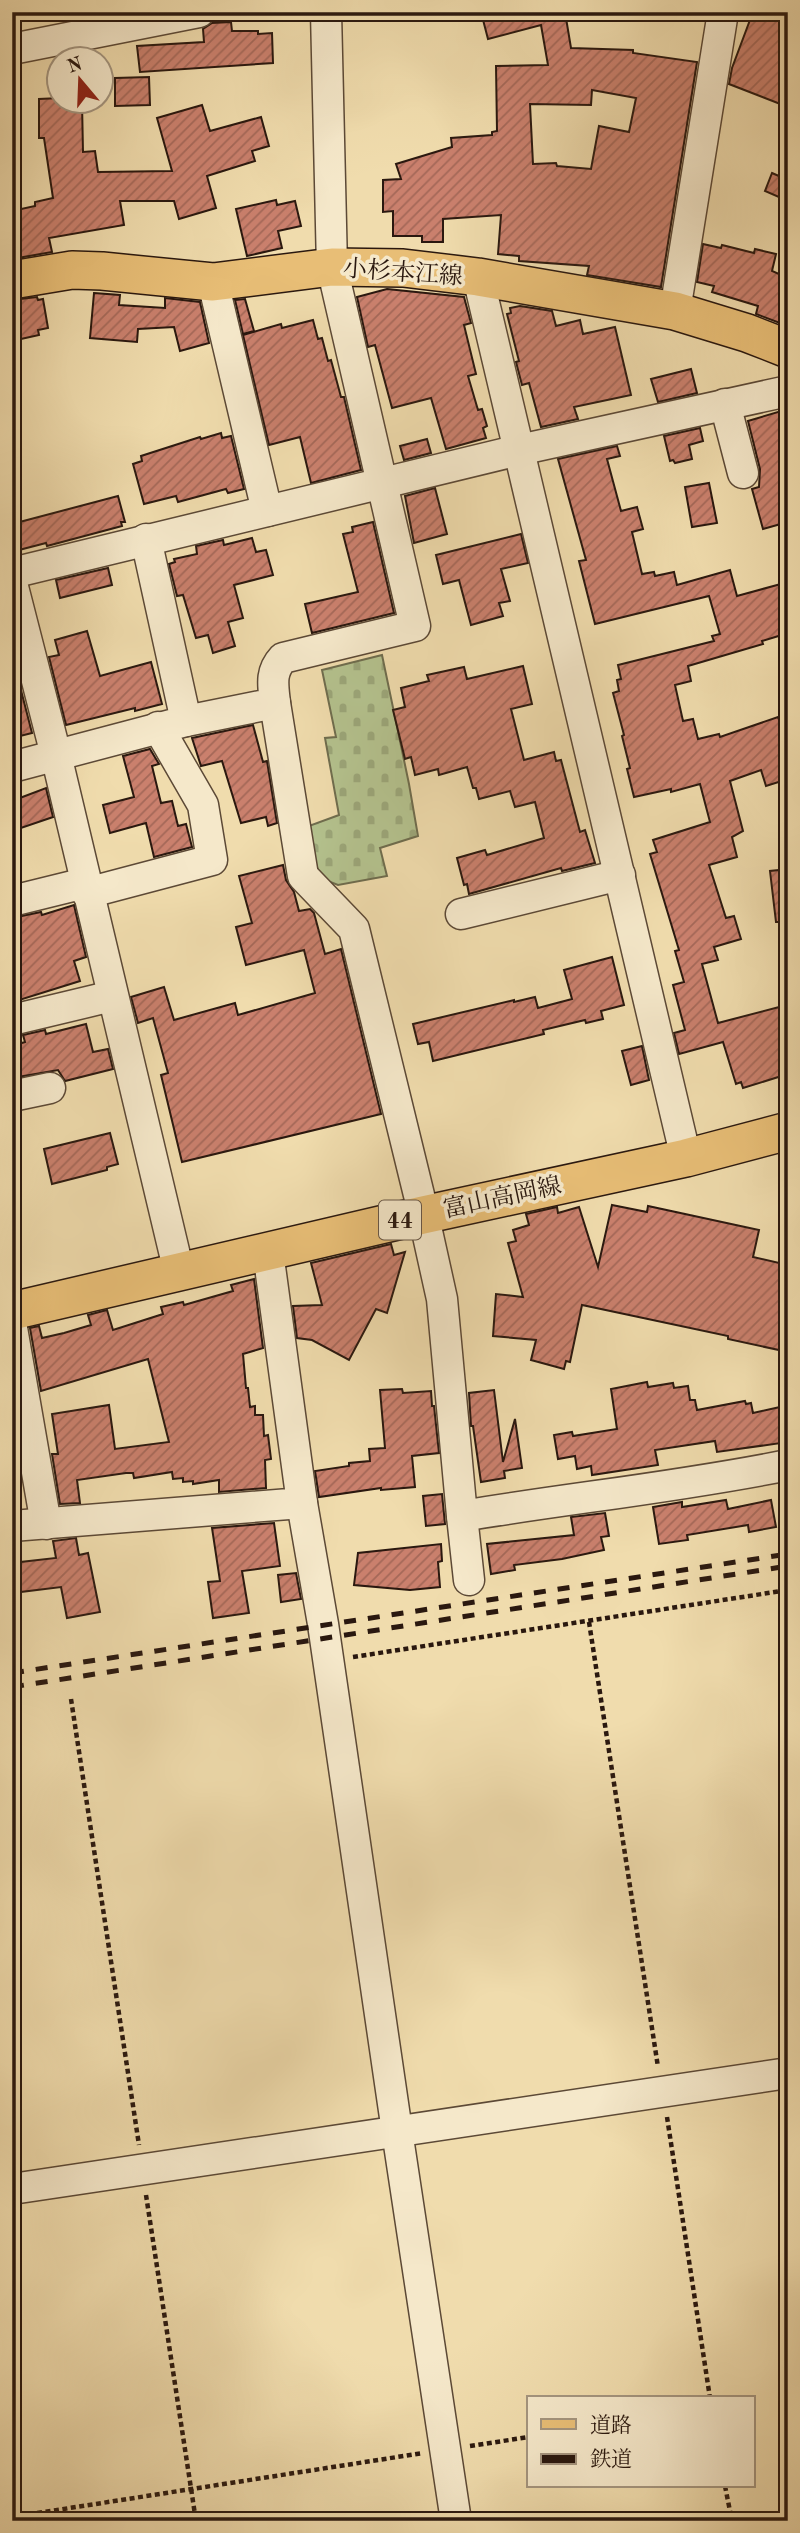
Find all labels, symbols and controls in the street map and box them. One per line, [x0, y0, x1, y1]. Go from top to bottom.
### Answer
north arrow [46, 46, 116, 116]
text: N [65, 55, 86, 78]
street label: 小杉本江線 [342, 255, 464, 290]
street label: 富山高岡線 [441, 1172, 564, 1223]
road number: 44 [379, 1200, 421, 1240]
legend [527, 2396, 754, 2488]
text: 道路 [590, 2414, 632, 2437]
text: 鉄道 [590, 2448, 632, 2471]

